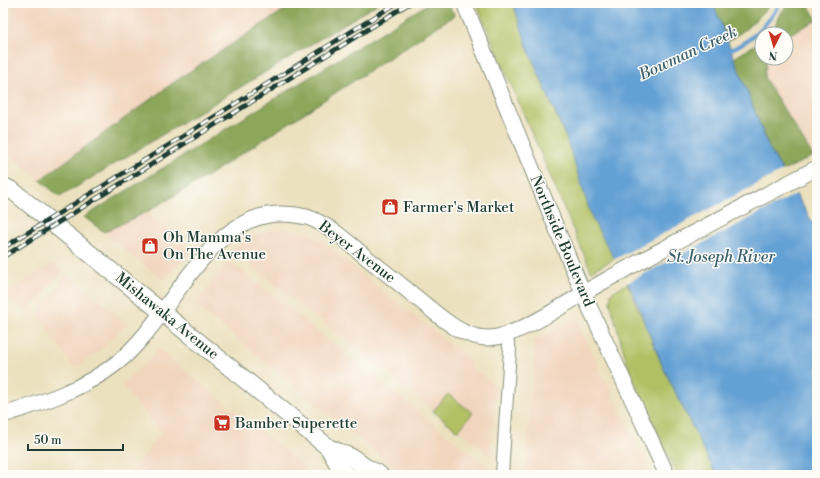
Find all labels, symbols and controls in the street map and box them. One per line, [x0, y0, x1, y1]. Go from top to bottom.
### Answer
water label: Bowman Creek [635, 21, 740, 85]
north arrow [754, 26, 794, 66]
text: N [768, 48, 778, 62]
street label: Northside Boulevard [526, 172, 598, 310]
shop icon: Farmer's Market [380, 197, 400, 217]
place label: Farmer's Market [403, 198, 515, 217]
street label: Beyer Avenue [314, 216, 399, 287]
place label: Oh Mamma's On The Avenue [163, 228, 266, 264]
shop icon: Oh Mamma's On The Avenue [140, 236, 160, 256]
water label: St. Joseph River [667, 247, 776, 267]
street label: Mishawaka Avenue [111, 268, 223, 364]
supermarket icon: Bamber Superette [212, 413, 232, 433]
place label: Bamber Superette [234, 414, 357, 433]
scale bar [28, 426, 123, 452]
text: 50 m [34, 433, 62, 448]

